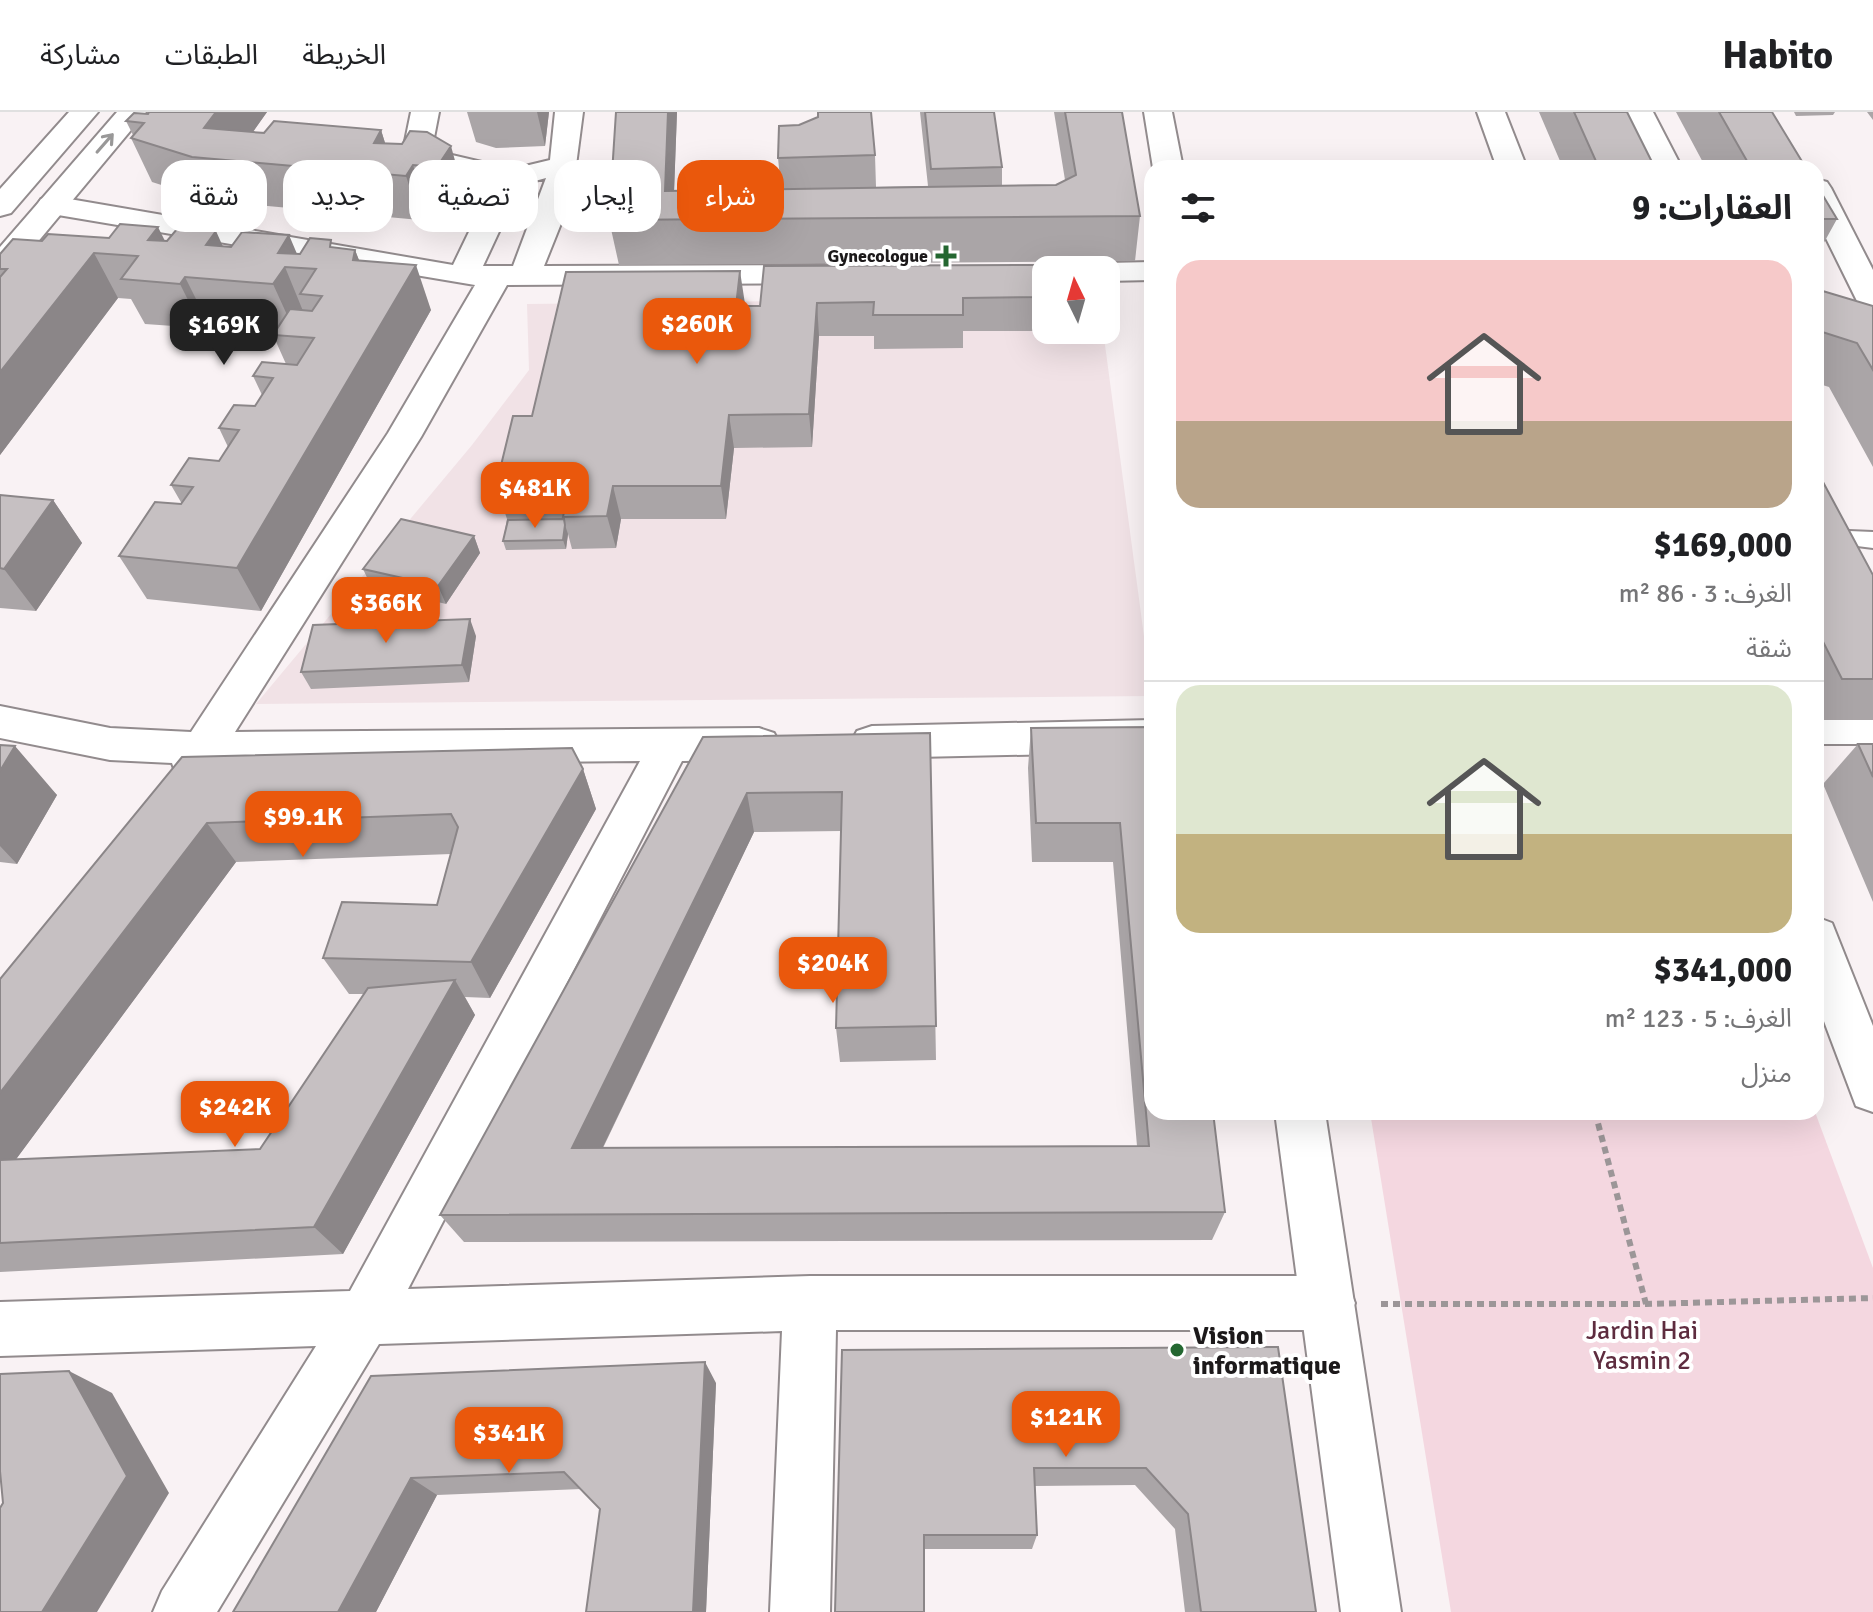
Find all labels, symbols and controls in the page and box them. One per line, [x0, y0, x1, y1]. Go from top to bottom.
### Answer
text: Habito [1722, 32, 1833, 79]
text: مشاركة [40, 38, 121, 72]
text: الطبقات [165, 38, 258, 72]
text: الخريطة [302, 38, 386, 72]
one-way arrow [96, 134, 114, 154]
chip: شقة [161, 160, 267, 232]
chip: جديد [283, 160, 393, 232]
chip: تصفية [409, 160, 538, 232]
chip: إيجار [554, 160, 661, 232]
chip: شراء [677, 160, 784, 232]
icon: filters [1176, 186, 1220, 230]
text: العقارات: 9 [1632, 187, 1792, 229]
place label: Gynecologue [828, 245, 928, 267]
marker: Gynecologue [935, 245, 957, 267]
north arrow [1032, 256, 1120, 344]
map controls [1032, 256, 1120, 344]
pin: $260K [641, 298, 753, 366]
pin: $169K [168, 299, 280, 367]
text: $260K [661, 308, 733, 340]
text: $169K [188, 309, 260, 341]
icon: home [1412, 312, 1556, 456]
pin: $481K [479, 462, 591, 530]
text: $481K [499, 472, 571, 504]
text: $169,000 [1653, 524, 1792, 566]
pin: $366K [330, 577, 442, 645]
text: الغرف: 3 · 86 m² [1619, 578, 1792, 610]
text: $366K [350, 587, 422, 619]
text: شقة [1746, 633, 1792, 665]
icon: home [1412, 737, 1556, 881]
pin: $99.1K [238, 791, 368, 859]
text: $99.1K [263, 801, 343, 833]
pin: $204K [777, 937, 889, 1005]
text: $204K [797, 947, 869, 979]
text: $341,000 [1653, 949, 1792, 991]
text: الغرف: 5 · 123 m² [1605, 1003, 1792, 1035]
text: منزل [1741, 1058, 1792, 1090]
pin: $242K [179, 1081, 291, 1149]
text: $242K [199, 1091, 271, 1123]
park label: Jardin Hai Yasmin 2 [1586, 1315, 1698, 1377]
place label: Vision informatique [1193, 1320, 1341, 1382]
marker: Vision informatique [1168, 1341, 1186, 1359]
pin: $121K [1010, 1391, 1122, 1459]
text: $121K [1030, 1401, 1102, 1433]
pin: $341K [453, 1407, 565, 1475]
text: $341K [473, 1417, 545, 1449]

